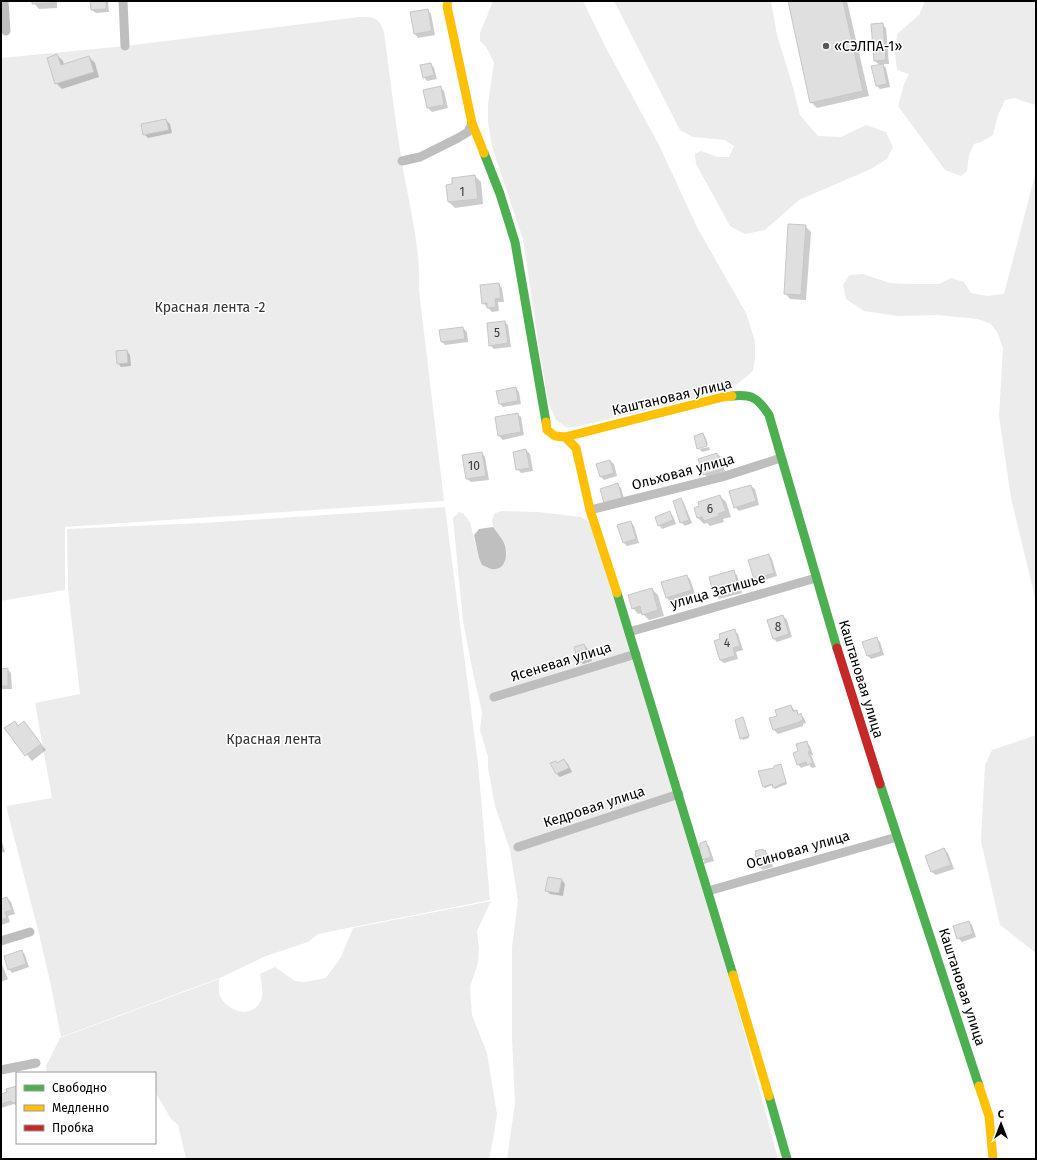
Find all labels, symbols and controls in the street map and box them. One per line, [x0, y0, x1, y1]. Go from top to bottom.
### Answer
place label: «СЭЛПА-1» [834, 38, 902, 55]
marker: «СЭЛПА-1» [821, 41, 831, 51]
house number: 1 [459, 185, 465, 199]
park label: Красная лента -2 [155, 299, 265, 316]
house number: 5 [494, 326, 500, 340]
street label: Каштановая улица [610, 375, 734, 419]
street label: Ольховая улица [630, 450, 736, 494]
house number: 10 [468, 459, 480, 473]
house number: 6 [707, 502, 713, 516]
street label: улица Затишье [669, 569, 767, 613]
street label: Каштановая улица [835, 618, 887, 740]
house number: 8 [775, 620, 782, 634]
house number: 4 [724, 636, 731, 650]
street label: Ясеневая улица [509, 639, 613, 685]
park label: Красная лента [226, 731, 322, 748]
street label: Кедровая улица [541, 783, 647, 831]
street label: Осиновая улица [744, 827, 852, 873]
street label: Каштановая улица [935, 926, 989, 1048]
legend [16, 1072, 156, 1144]
text: Свободно [52, 1081, 107, 1095]
text: Медленно [52, 1101, 109, 1115]
north arrow [981, 1104, 1021, 1144]
text: С [998, 1108, 1005, 1121]
text: Пробка [52, 1121, 94, 1135]

